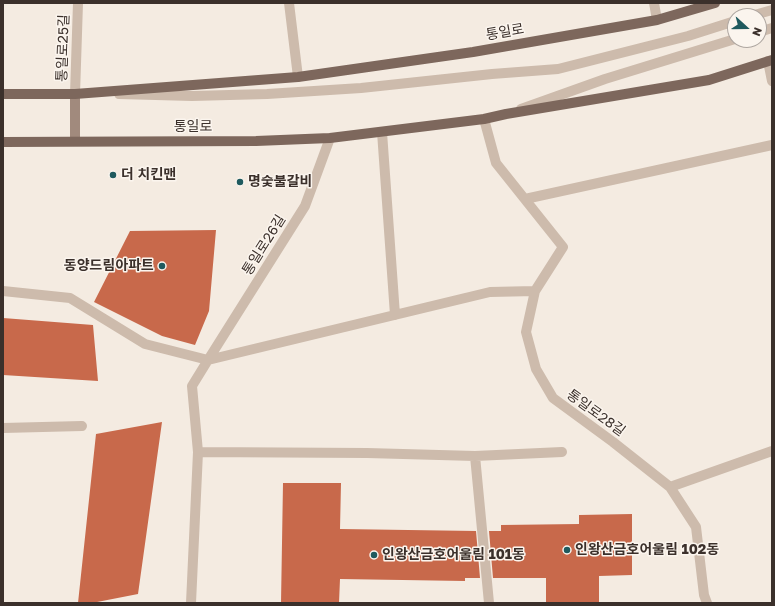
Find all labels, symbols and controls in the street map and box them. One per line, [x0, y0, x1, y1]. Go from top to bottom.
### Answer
north arrow [727, 8, 767, 48]
street label: 통일로25길 [53, 14, 73, 82]
street label: 통일로 [485, 20, 525, 44]
text: N [750, 26, 765, 38]
street label: 통일로 [174, 119, 212, 135]
place label: 더 치킨맨 [121, 167, 176, 183]
marker: 더 치킨맨 [108, 170, 118, 180]
place label: 명숯불갈비 [248, 174, 312, 190]
marker: 명숯불갈비 [235, 177, 245, 187]
street label: 통일로26길 [239, 212, 289, 278]
place label: 동양드림아파트 [64, 258, 154, 274]
marker: 동양드림아파트 [157, 261, 167, 271]
street label: 통일로28길 [563, 386, 629, 440]
place label: 인왕산금호어울림 102동 [575, 542, 719, 558]
marker: 인왕산금호어울림 102동 [562, 545, 572, 555]
place label: 인왕산금호어울림 101동 [382, 547, 525, 563]
marker: 인왕산금호어울림 101동 [369, 550, 379, 560]

